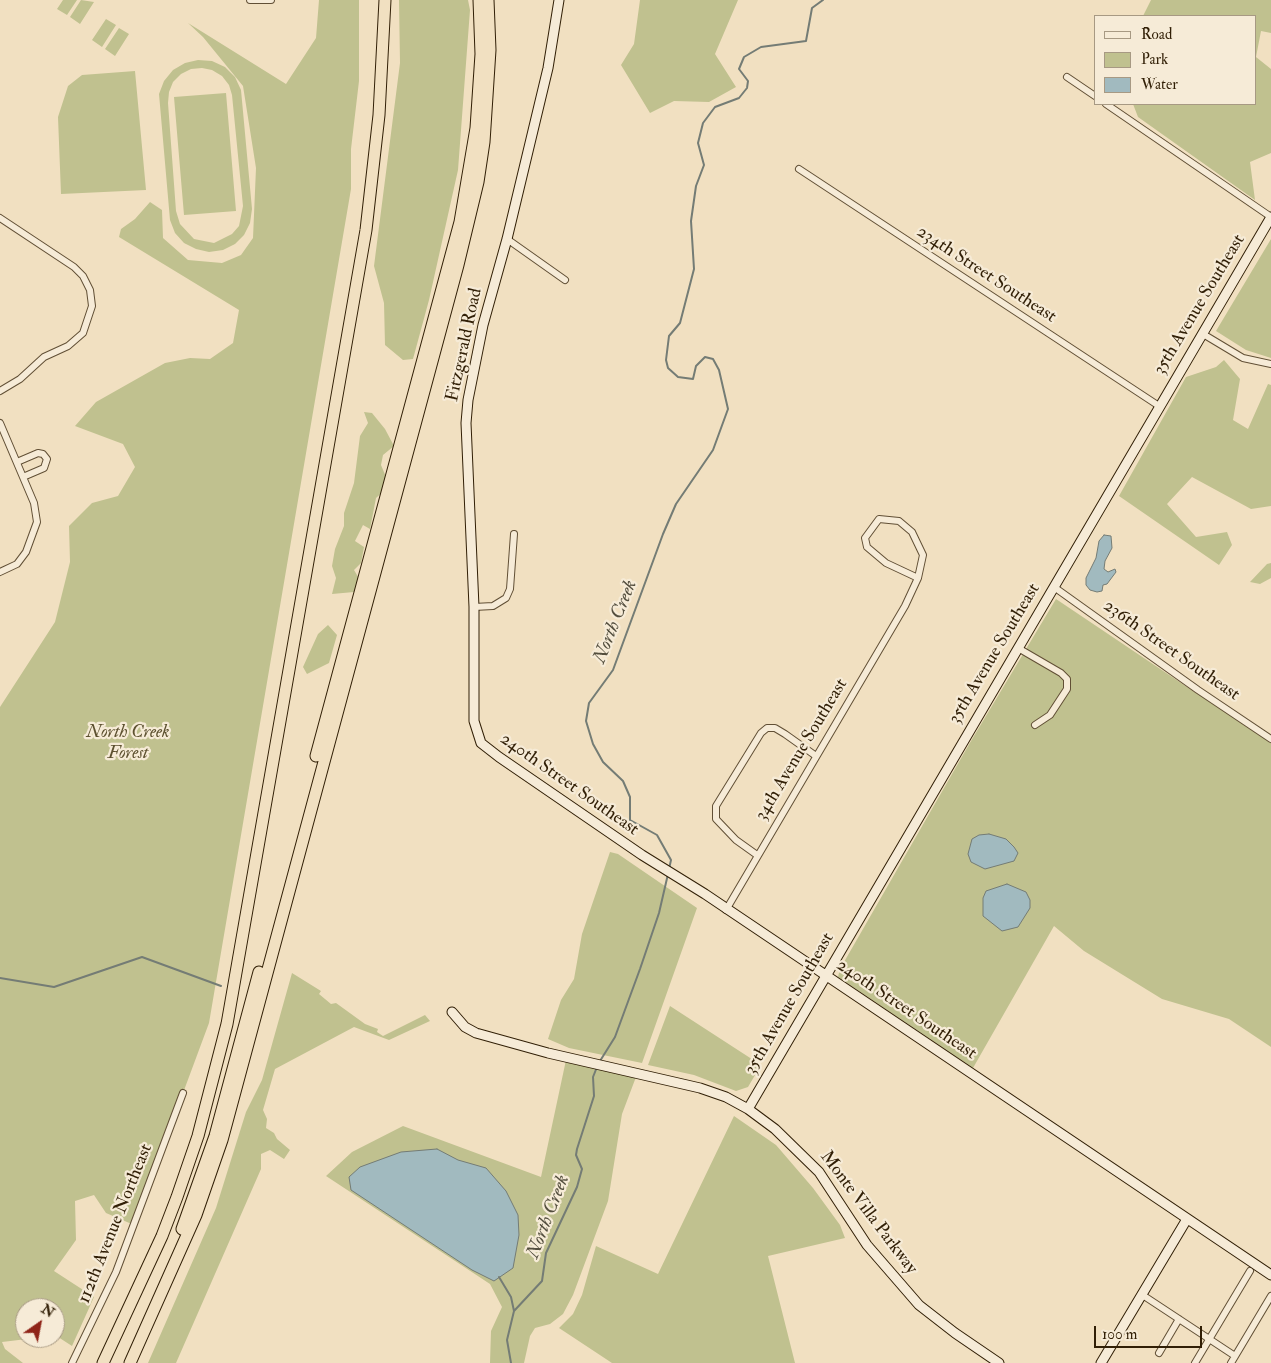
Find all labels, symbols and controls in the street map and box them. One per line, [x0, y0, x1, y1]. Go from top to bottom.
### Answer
legend [1094, 15, 1256, 105]
text: Road [1141, 25, 1172, 44]
text: Park [1141, 50, 1168, 69]
text: Water [1141, 75, 1178, 94]
street label: 234th Street Southeast [912, 222, 1060, 328]
street label: 35th Avenue Southeast [1150, 231, 1250, 379]
street label: Fitzgerald Road [442, 286, 488, 404]
water label: North Creek [589, 577, 643, 667]
street label: 35th Avenue Southeast [945, 580, 1045, 728]
street label: 236th Street Southeast [1099, 596, 1243, 706]
street label: 34th Avenue Southeast [751, 675, 853, 825]
park label: North Creek Forest [87, 722, 169, 764]
street label: 240th Street Southeast [495, 729, 643, 841]
street label: 35th Avenue Southeast [741, 929, 839, 1079]
street label: 240th Street Southeast [832, 955, 980, 1065]
street label: 112th Avenue Northeast [74, 1141, 158, 1307]
street label: Monte Villa Parkway [815, 1147, 921, 1279]
water label: North Creek [523, 1172, 575, 1262]
north arrow [15, 1298, 65, 1348]
text: N [38, 1300, 58, 1321]
scale bar [1096, 1316, 1204, 1348]
text: 100 m [1102, 1325, 1137, 1344]

